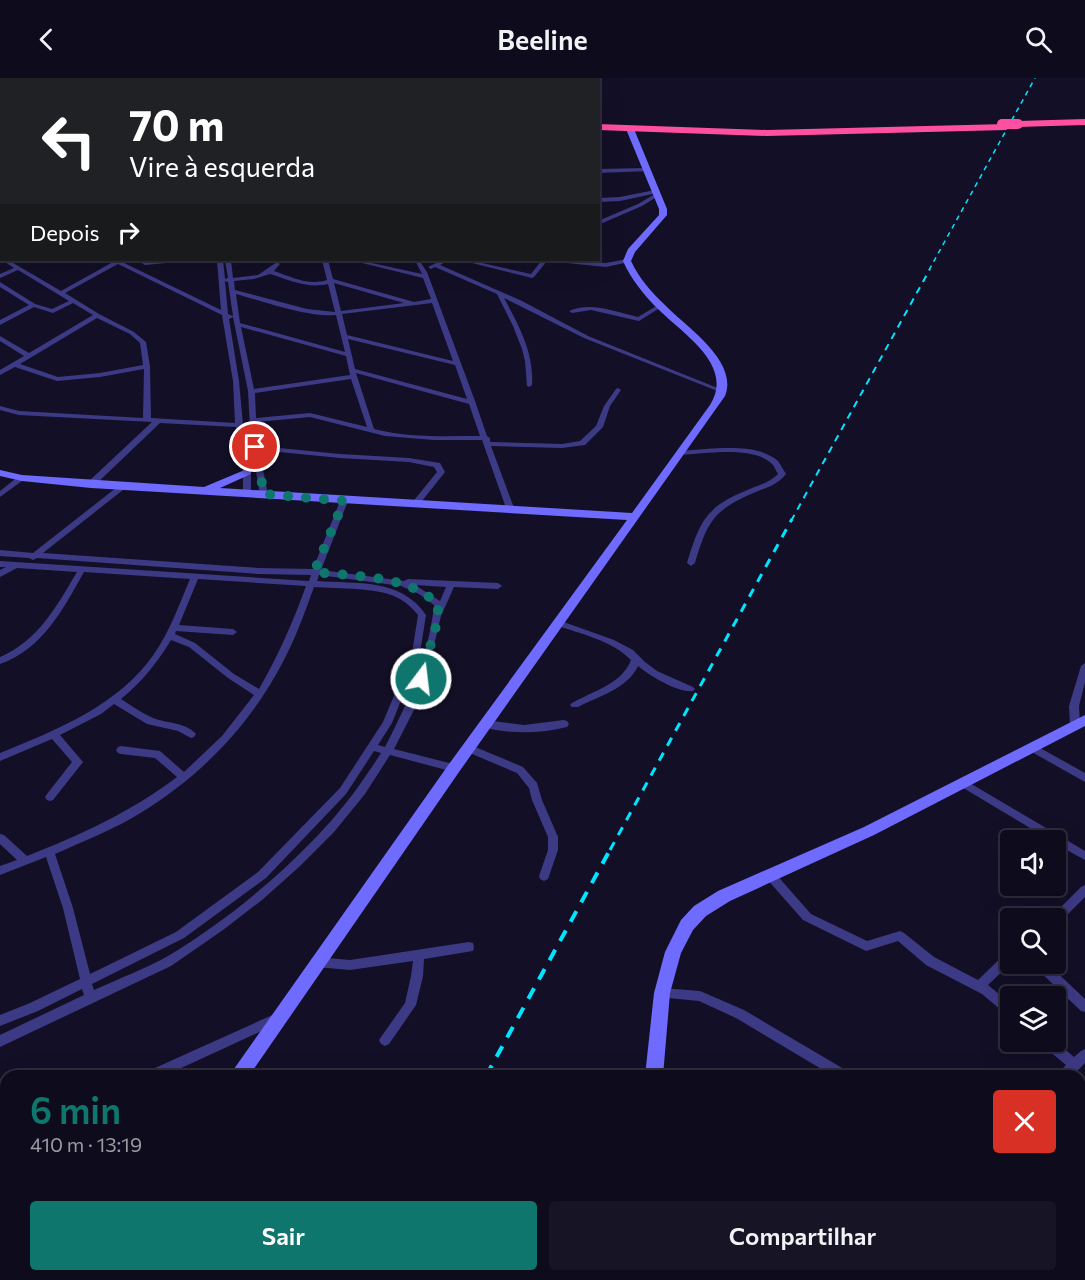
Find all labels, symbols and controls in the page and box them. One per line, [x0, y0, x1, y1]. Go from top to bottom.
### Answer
icon: back [30, 23, 63, 56]
text: Beeline [497, 23, 588, 56]
icon: search [1022, 23, 1055, 56]
text: 70 m [129, 98, 224, 150]
icon: left [30, 102, 108, 180]
text: Vire à esquerda [129, 150, 315, 183]
icon: right [112, 216, 145, 249]
text: Depois [30, 219, 100, 246]
pin [229, 421, 280, 472]
icon: arrive [238, 430, 271, 463]
position arrow [389, 647, 453, 711]
map controls [1000, 830, 1066, 1052]
button: sound [1000, 830, 1066, 896]
button: search [1000, 908, 1066, 974]
button: layers [1000, 986, 1066, 1052]
text: 6 min [30, 1087, 121, 1131]
button: close [993, 1090, 1056, 1153]
text: 410 m · 13:19 [30, 1132, 142, 1156]
button: Sair [30, 1201, 537, 1270]
button: Compartilhar [549, 1201, 1056, 1270]

